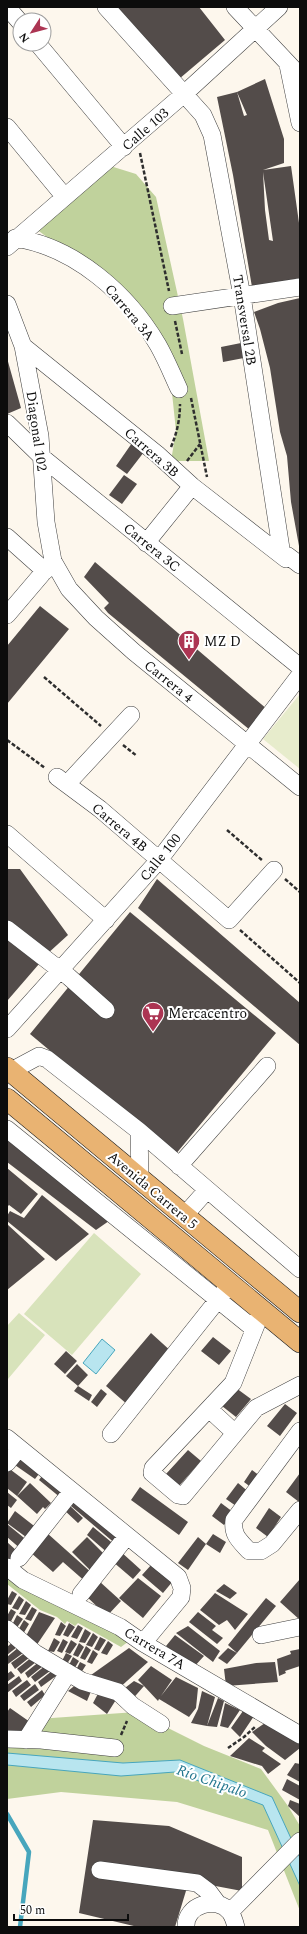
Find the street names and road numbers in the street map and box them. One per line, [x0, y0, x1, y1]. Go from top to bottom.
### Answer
street label: Calle 103 [117, 103, 174, 156]
street label: Transversal 2B [227, 273, 262, 367]
street label: Carrera 3A [100, 279, 160, 346]
street label: Diagonal 102 [21, 390, 53, 472]
street label: Carrera 3B [119, 422, 184, 482]
street label: Carrera 3C [119, 518, 185, 577]
street label: Carrera 4 [140, 655, 198, 708]
street label: Carrera 4B [87, 798, 152, 857]
street label: Calle 100 [134, 829, 186, 886]
street label: Avenida Carrera 5 [103, 1146, 202, 1234]
street label: Carrera 7A [120, 1622, 190, 1675]

